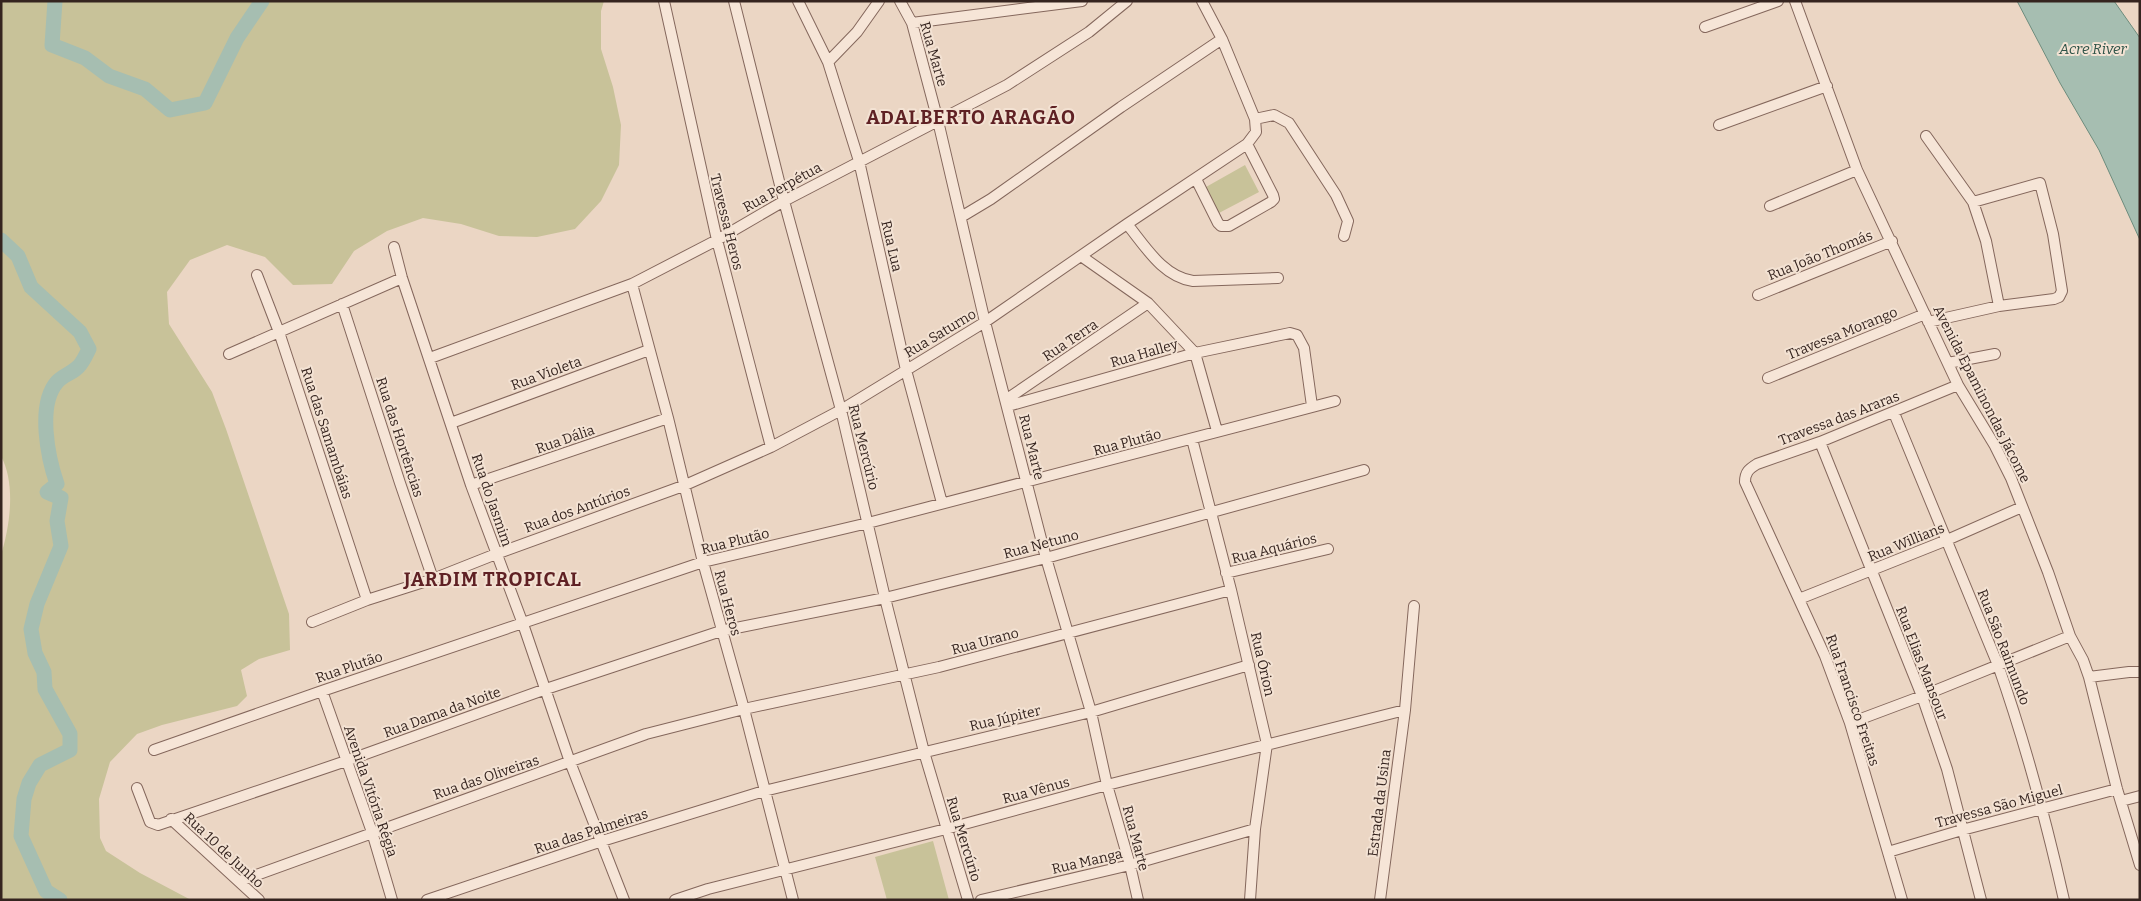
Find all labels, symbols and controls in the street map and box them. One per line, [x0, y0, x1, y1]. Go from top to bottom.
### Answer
street label: Rua Marte [916, 20, 951, 89]
water label: Acre River [2058, 40, 2128, 58]
district label: ADALBERTO ARAGÃO [866, 105, 1076, 129]
street label: Rua Perpétua [740, 159, 825, 216]
street label: Travessa Heros [706, 172, 747, 272]
street label: Rua Lua [877, 219, 906, 274]
street label: Rua João Thomás [1765, 227, 1875, 284]
street label: Avenida Epaminondas Jácome [1929, 303, 2034, 486]
street label: Travessa Morango [1784, 304, 1900, 363]
street label: Rua Saturno [901, 305, 979, 361]
street label: Rua Terra [1040, 316, 1101, 365]
street label: Rua Halley [1108, 336, 1180, 371]
street label: Rua Violeta [509, 353, 584, 394]
street label: Rua das Samambáias [297, 365, 356, 501]
street label: Rua das Hortências [372, 375, 427, 499]
street label: Travessa das Araras [1776, 388, 1902, 449]
street label: Rua Mercúrio [845, 403, 882, 492]
street label: Rua Marte [1015, 413, 1048, 482]
street label: Rua Dália [533, 421, 597, 457]
street label: Rua Plutão [1091, 425, 1163, 460]
street label: Rua do Jasmim [468, 452, 516, 549]
street label: Rua dos Antúrios [522, 482, 632, 536]
street label: Rua Willians [1865, 519, 1947, 566]
street label: Rua Plutão [699, 525, 771, 558]
street label: Rua Netuno [1002, 526, 1081, 563]
street label: Rua Aquários [1230, 530, 1318, 567]
district label: JARDIM TROPICAL [403, 568, 582, 591]
street label: Rua Heros [711, 568, 744, 638]
street label: Rua São Raimundo [1974, 587, 2033, 708]
street label: Rua Elias Mansour [1892, 604, 1951, 722]
street label: Rua Urano [950, 624, 1021, 659]
street label: Rua Órion [1247, 630, 1279, 698]
street label: Rua Francisco Freitas [1822, 632, 1883, 768]
street label: Rua Plutão [313, 648, 385, 687]
street label: Rua Dama da Noite [381, 683, 503, 742]
street label: Rua Júpiter [968, 702, 1042, 735]
street label: Avenida Vitória Régia [340, 723, 401, 860]
street label: Estrada da Usina [1364, 748, 1395, 858]
street label: Rua das Oliveiras [431, 751, 541, 804]
street label: Rua Vênus [1001, 773, 1072, 808]
street label: Travessa São Miguel [1934, 781, 2065, 832]
street label: Rua Mercúrio [943, 795, 984, 884]
street label: Rua Marte [1119, 804, 1152, 873]
street label: Rua das Palmeiras [532, 805, 650, 858]
street label: Rua 10 de Junho [180, 809, 267, 892]
street label: Rua Manga [1050, 845, 1125, 878]

